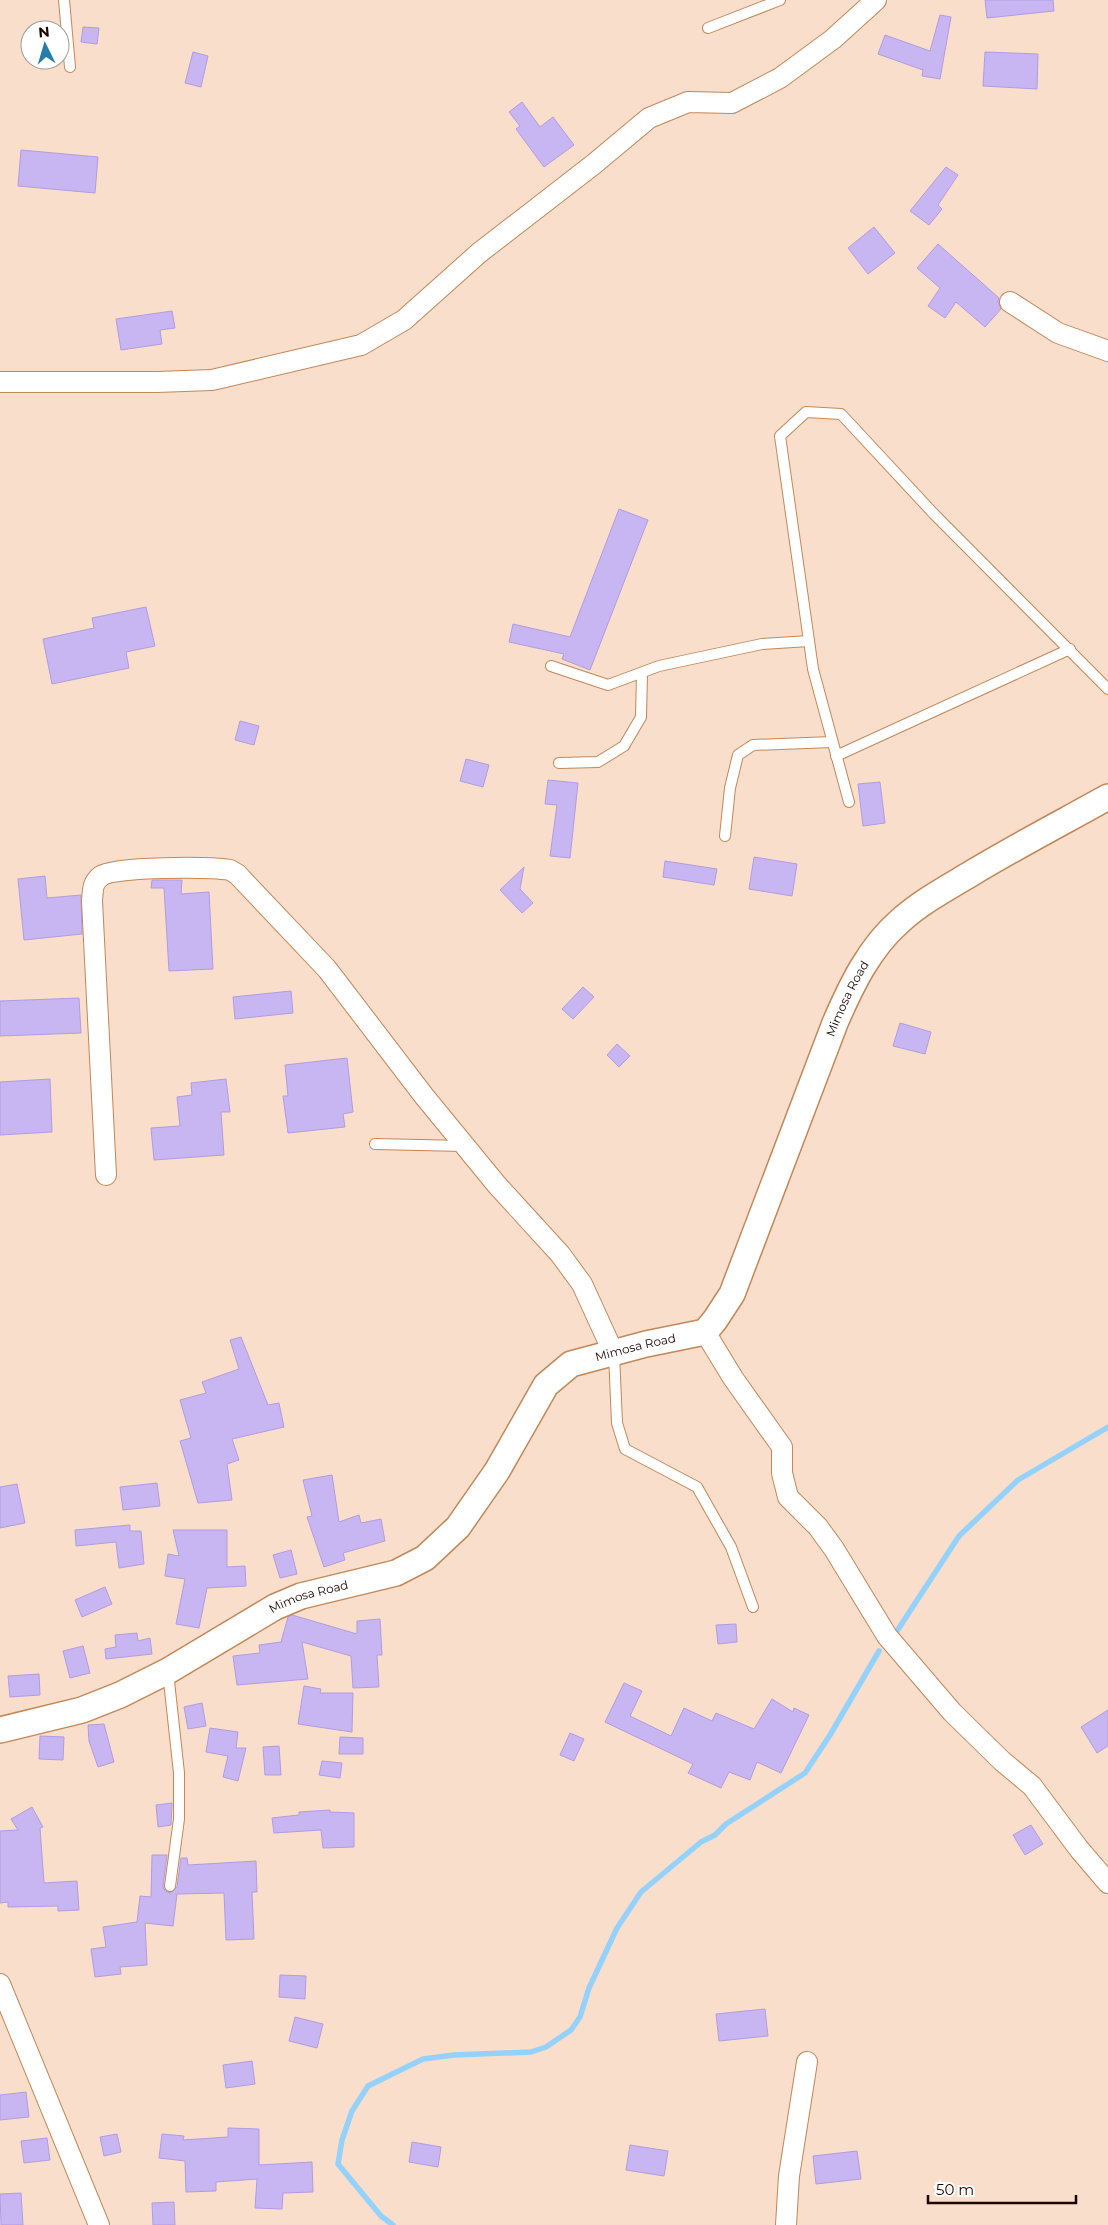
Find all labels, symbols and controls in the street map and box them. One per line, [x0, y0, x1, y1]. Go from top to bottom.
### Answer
north arrow [20, 20, 70, 70]
text: N [37, 23, 50, 42]
street label: Mimosa Road [823, 958, 872, 1039]
street label: Mimosa Road [593, 1330, 677, 1364]
street label: Mimosa Road [266, 1577, 350, 1616]
scale bar [928, 2172, 1076, 2204]
text: 50 m [936, 2180, 974, 2199]

